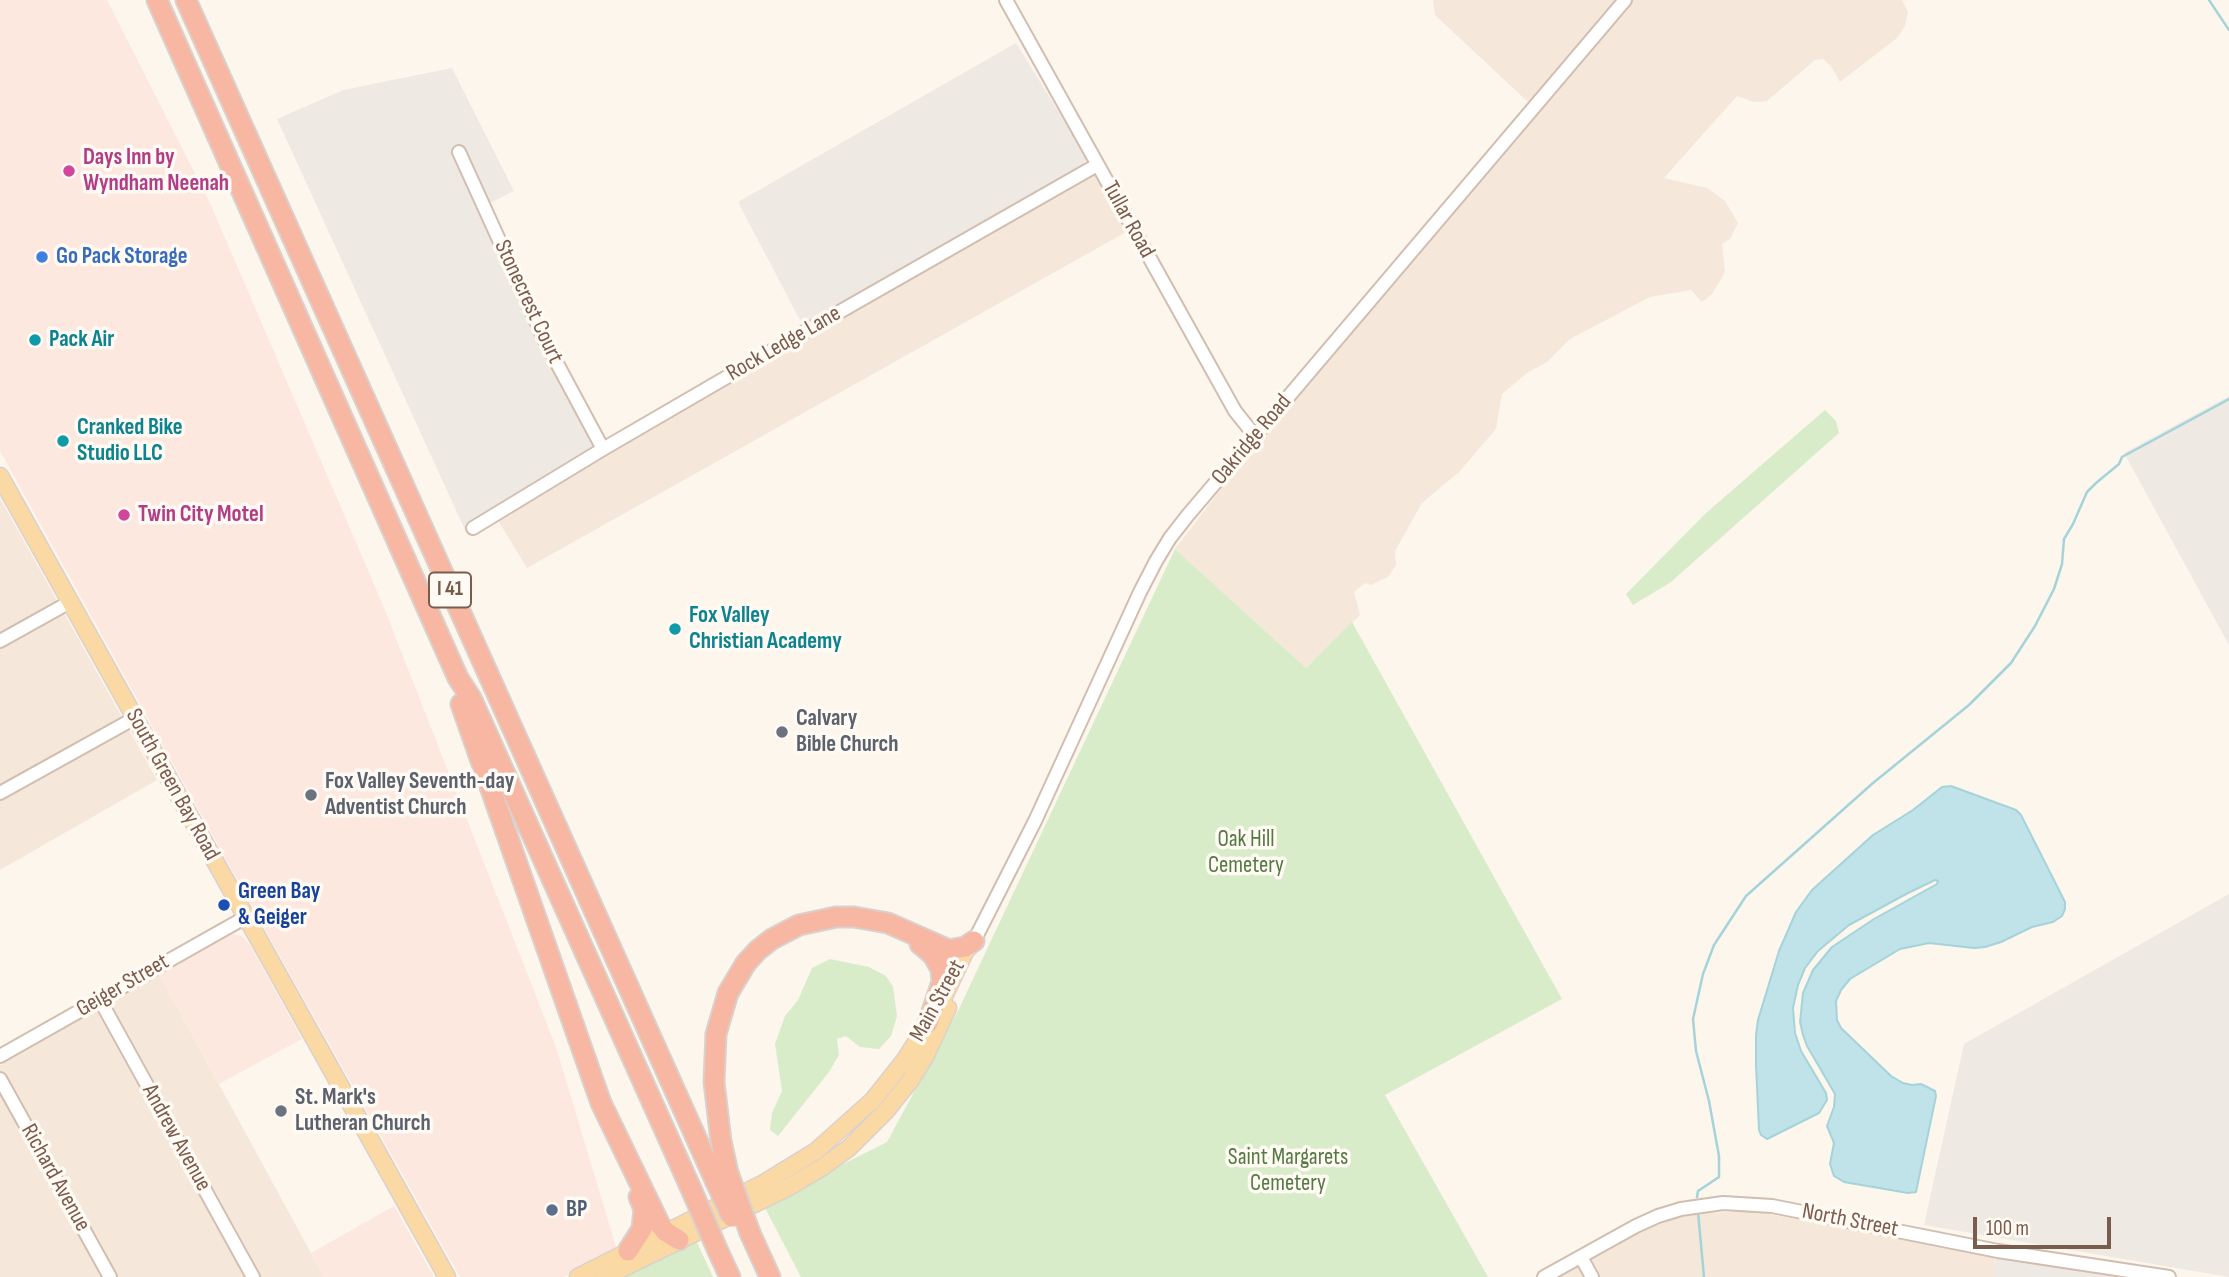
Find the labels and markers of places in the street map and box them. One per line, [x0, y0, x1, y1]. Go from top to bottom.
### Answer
place label: Days Inn by Wyndham Neenah [83, 144, 229, 198]
marker: Days Inn by Wyndham Neenah [61, 163, 77, 179]
place label: Go Pack Storage [56, 243, 188, 271]
marker: Go Pack Storage [34, 249, 50, 265]
place label: Pack Air [49, 326, 114, 354]
marker: Pack Air [27, 332, 43, 348]
place label: Cranked Bike Studio LLC [77, 414, 183, 468]
marker: Cranked Bike Studio LLC [55, 433, 71, 449]
place label: Twin City Motel [138, 501, 264, 529]
marker: Twin City Motel [116, 507, 132, 523]
place label: Fox Valley Christian Academy [689, 602, 842, 656]
marker: Fox Valley Christian Academy [667, 621, 683, 637]
place label: Calvary Bible Church [796, 705, 899, 759]
marker: Calvary Bible Church [774, 724, 790, 740]
place label: Fox Valley Seventh-day Adventist Church [325, 768, 514, 822]
marker: Fox Valley Seventh-day Adventist Church [303, 787, 319, 803]
place label: Green Bay & Geiger [238, 878, 320, 932]
marker: Green Bay & Geiger [216, 897, 232, 913]
place label: St. Mark's Lutheran Church [295, 1084, 431, 1138]
marker: St. Mark's Lutheran Church [273, 1103, 289, 1119]
place label: BP [566, 1196, 587, 1224]
marker: BP [544, 1202, 560, 1218]

